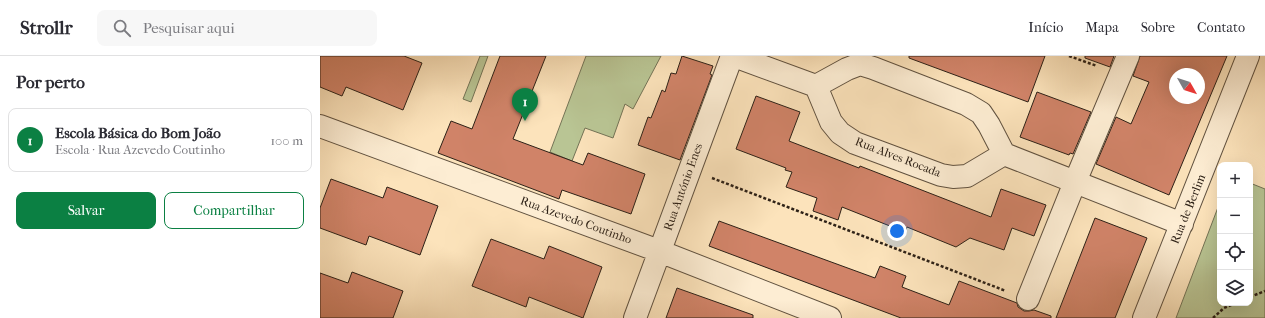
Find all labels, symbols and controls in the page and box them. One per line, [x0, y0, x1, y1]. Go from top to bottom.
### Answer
search box [97, 10, 377, 46]
text: Strollr [20, 17, 73, 39]
icon: search [111, 17, 133, 39]
text: Pesquisar aqui [143, 19, 235, 37]
text: Início [1028, 19, 1063, 36]
text: Mapa [1085, 19, 1119, 36]
text: Sobre [1141, 19, 1175, 36]
text: Contato [1197, 19, 1245, 36]
north arrow [1169, 68, 1205, 104]
text: Por perto [16, 72, 85, 92]
pin: 1 [512, 88, 538, 121]
text: Escola Básica do Bom João [55, 124, 221, 142]
text: 1 [28, 133, 32, 148]
text: 100 m [270, 133, 303, 148]
street label: Rua Alves Rocada [853, 134, 943, 180]
street label: Rua António Enes [661, 141, 706, 233]
text: Escola · Rua Azevedo Coutinho [55, 142, 225, 157]
map controls [1217, 162, 1253, 306]
button: + [1217, 162, 1253, 198]
street label: Rua de Berlim [1168, 172, 1208, 246]
button: Salvar [16, 192, 156, 229]
button: Compartilhar [164, 192, 304, 229]
street label: Rua Azevedo Coutinho [518, 193, 634, 247]
button: − [1217, 198, 1253, 234]
your location [887, 221, 907, 241]
button: locate [1217, 234, 1253, 270]
button: layers [1217, 270, 1253, 306]

